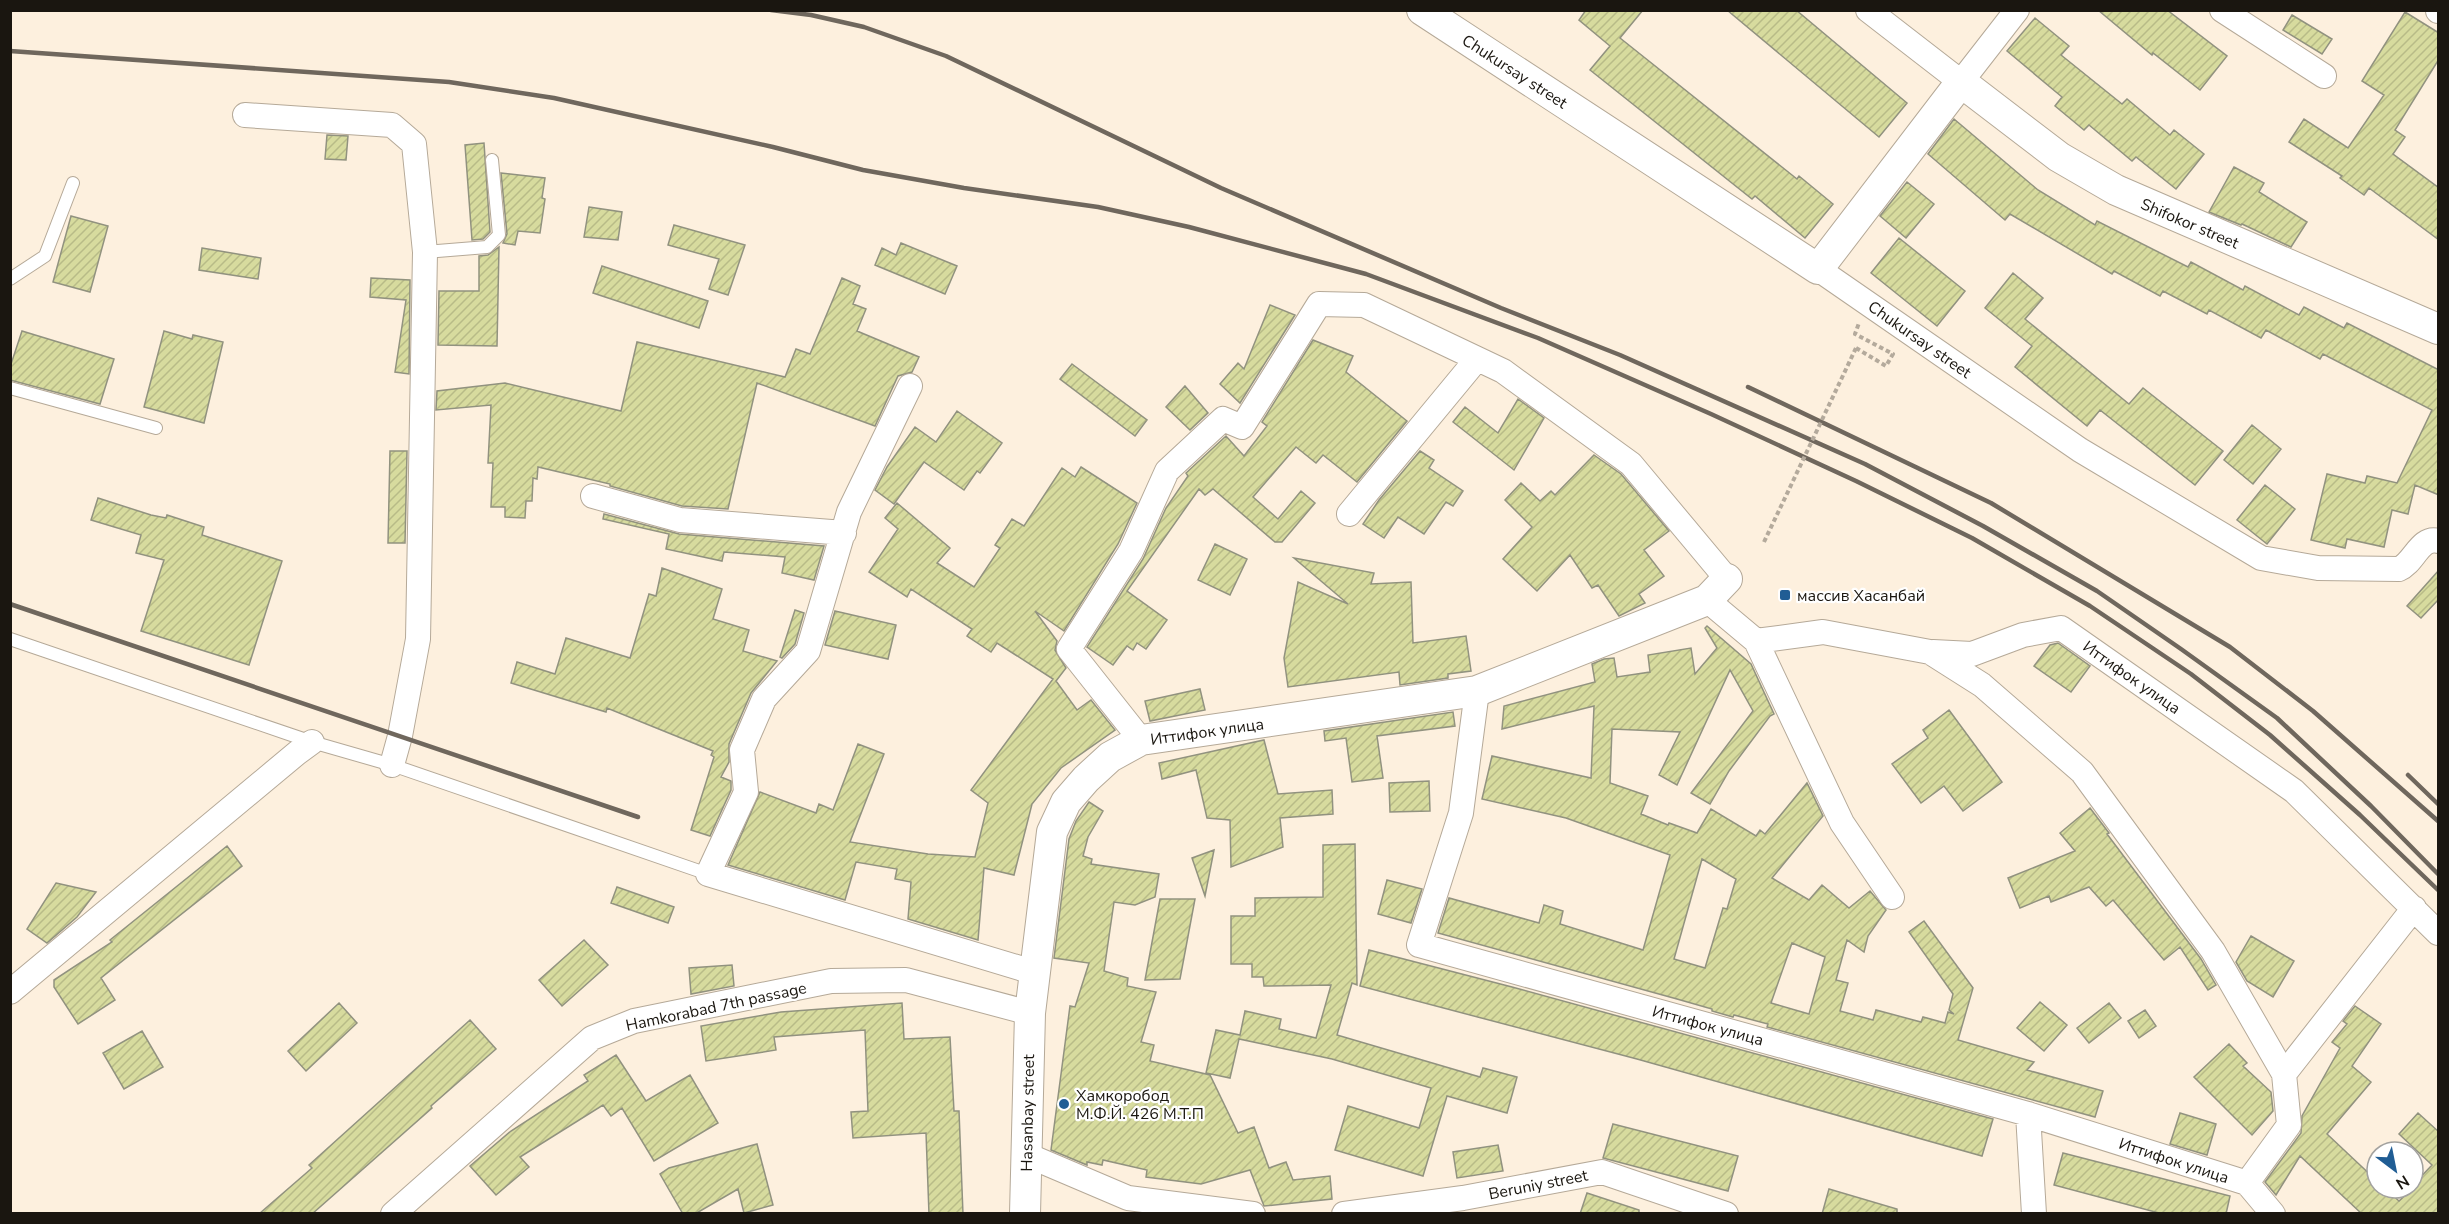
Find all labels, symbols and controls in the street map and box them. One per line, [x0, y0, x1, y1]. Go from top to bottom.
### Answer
street label: Chukursay street [1458, 30, 1572, 114]
street label: Shifokor street [2137, 193, 2242, 255]
street label: Chukursay street [1863, 296, 1976, 384]
place label: массив Хасанбай [1797, 585, 1925, 607]
marker: массив Хасанбай [1778, 588, 1792, 602]
street label: Иттифок улица [2078, 636, 2185, 720]
street label: Иттифок улица [1149, 713, 1265, 751]
street label: Hamkorabad 7th passage [624, 977, 809, 1037]
street label: Иттифок улица [1650, 1001, 1766, 1051]
street label: Hasanbay street [1016, 1054, 1040, 1172]
place label: Хамкоробод М.Ф.Й. 426 М.Т.П [1076, 1085, 1204, 1125]
marker: Хамкоробод М.Ф.Й. 426 М.Т.П [1057, 1097, 1071, 1111]
street label: Иттифок улица [2116, 1133, 2232, 1189]
north arrow [2365, 1140, 2425, 1200]
street label: Beruniy street [1487, 1165, 1590, 1205]
text: N [2392, 1169, 2413, 1194]

